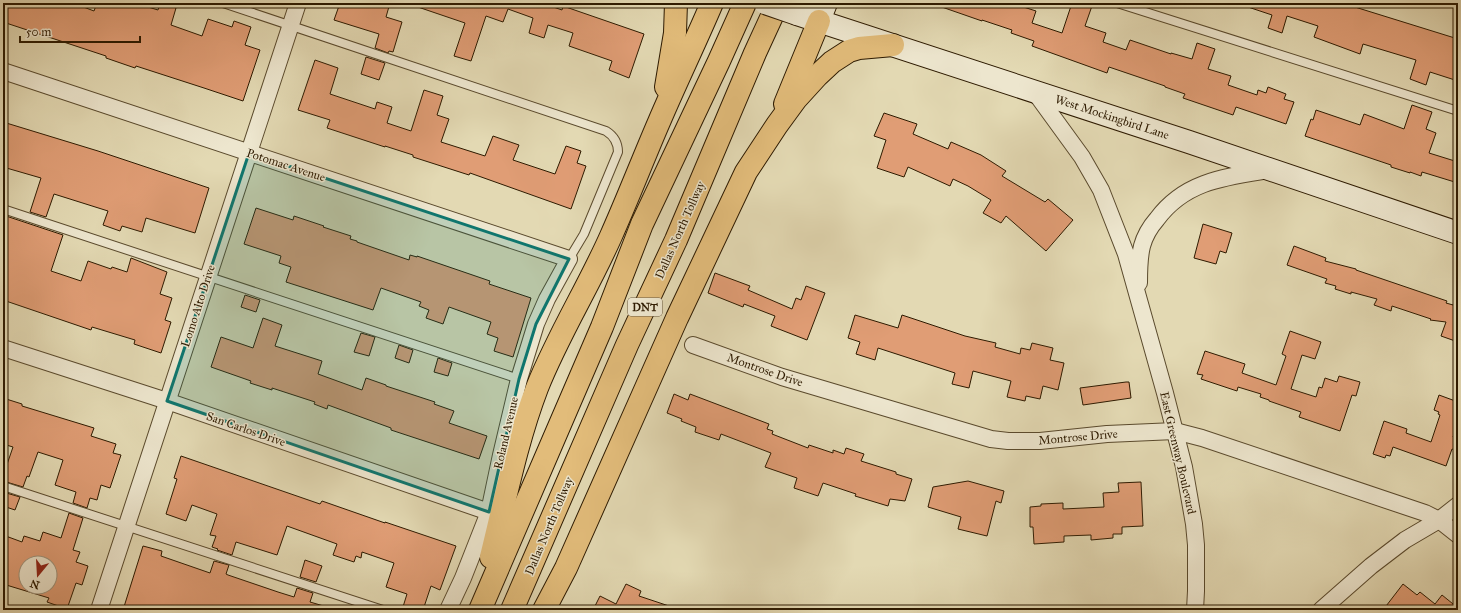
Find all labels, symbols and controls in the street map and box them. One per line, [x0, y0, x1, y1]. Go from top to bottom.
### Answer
scale bar [20, 18, 140, 44]
text: 50 m [26, 25, 51, 39]
street label: West Mockingbird Lane [1053, 92, 1171, 143]
street label: Potomac Avenue [245, 146, 327, 184]
street label: Dallas North Tollway [652, 179, 708, 281]
street label: Lomo Alto Drive [178, 263, 218, 349]
road number: DNT [628, 298, 662, 316]
street label: Montrose Drive [725, 350, 805, 390]
street label: East Greenway Boulevard [1157, 390, 1199, 516]
street label: Roland Avenue [491, 395, 521, 471]
street label: San Carlos Drive [205, 409, 287, 449]
street label: Montrose Drive [1038, 427, 1118, 447]
street label: Dallas North Tollway [522, 475, 576, 577]
north arrow [18, 555, 58, 595]
text: N [28, 576, 42, 592]

